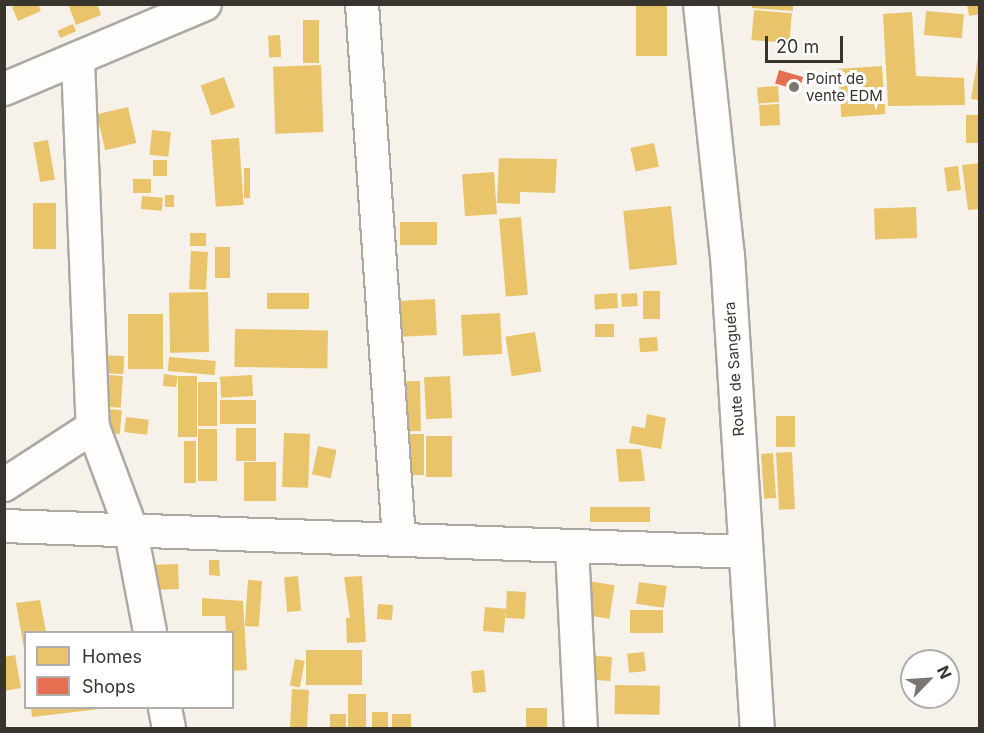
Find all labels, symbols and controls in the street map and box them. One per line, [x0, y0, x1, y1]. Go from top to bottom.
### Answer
scale bar [768, 24, 846, 62]
text: 20 m [776, 36, 819, 57]
place label: Point de vente EDM [806, 69, 883, 104]
marker: Point de vente EDM [787, 80, 801, 94]
street label: Route de Sanguéra [720, 301, 748, 437]
legend [24, 631, 234, 709]
text: Homes [82, 646, 142, 667]
north arrow [900, 649, 960, 709]
text: N [933, 662, 956, 682]
text: Shops [82, 676, 136, 697]

